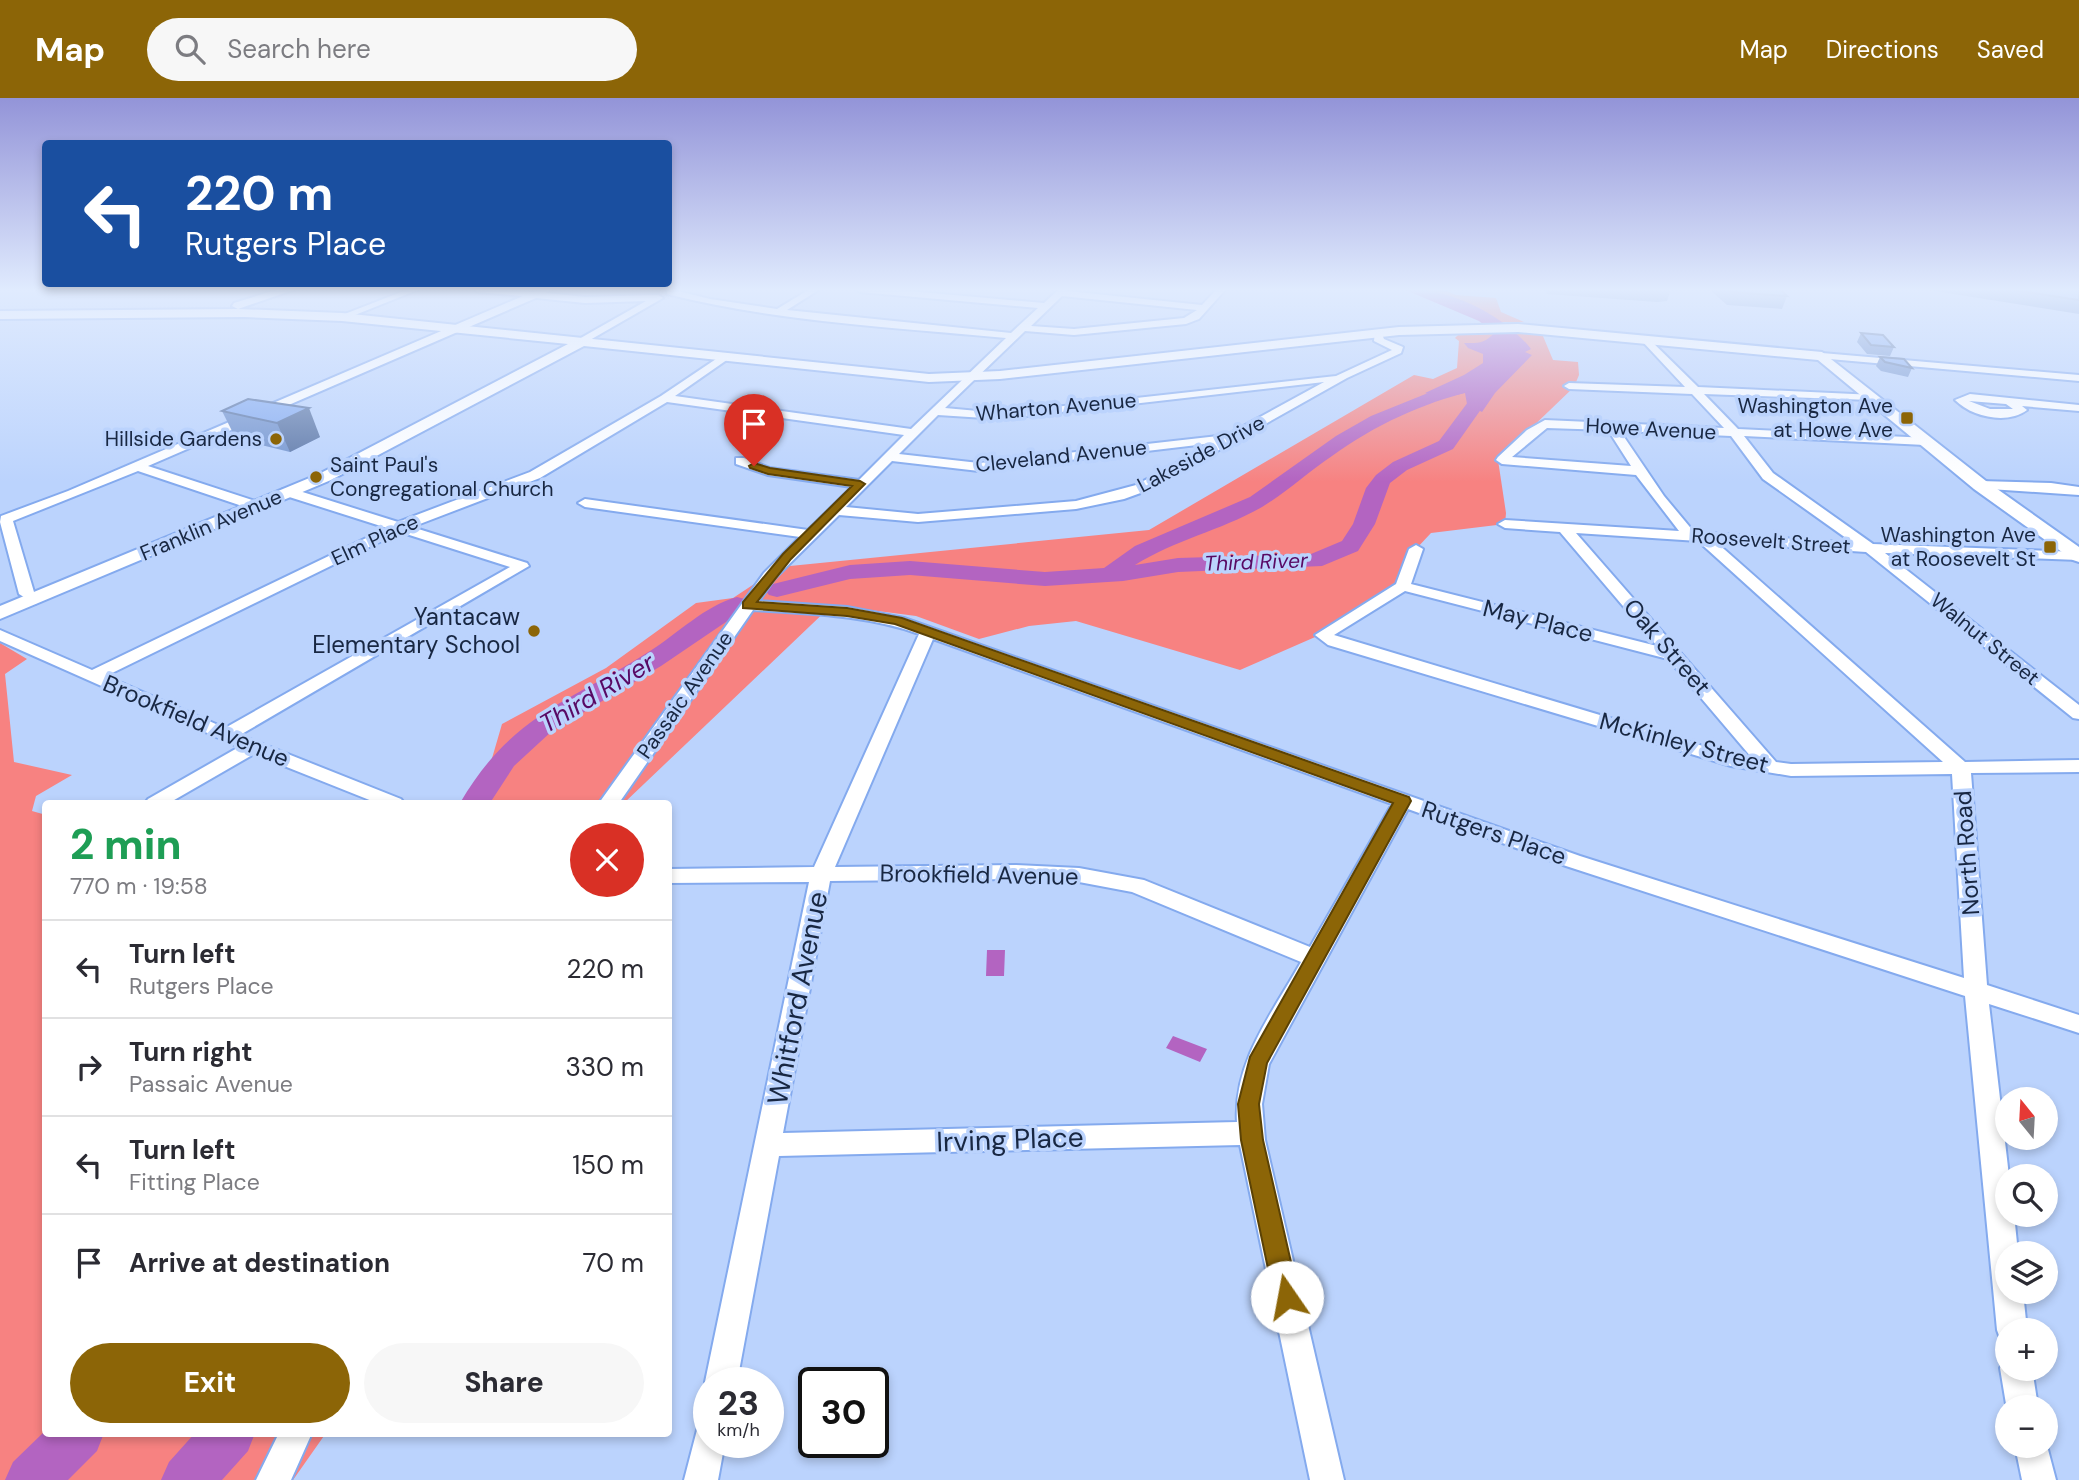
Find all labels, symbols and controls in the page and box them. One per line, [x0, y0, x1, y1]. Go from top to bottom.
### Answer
search box [147, 18, 637, 81]
text: Map [35, 28, 105, 71]
icon: search [171, 30, 209, 68]
text: Search here [227, 32, 371, 66]
text: Map [1740, 34, 1788, 65]
text: Directions [1826, 34, 1939, 65]
text: Saved [1977, 34, 2044, 65]
text: 220 m [185, 161, 333, 225]
icon: left [70, 168, 161, 259]
text: Rutgers Place [185, 223, 386, 265]
street label: Wharton Avenue [975, 386, 1137, 428]
place label: Washington Ave at Howe Ave [1737, 392, 1893, 444]
pin [724, 394, 784, 466]
icon: arrive [735, 405, 773, 443]
street label: Lakeside Drive [1133, 409, 1270, 499]
marker: Washington Ave at Howe Ave [1899, 410, 1915, 426]
street label: Howe Avenue [1585, 412, 1717, 446]
place label: Hillside Gardens [105, 425, 262, 453]
marker: Hillside Gardens [268, 431, 284, 447]
street label: Cleveland Avenue [974, 433, 1148, 479]
place label: Saint Paul's Congregational Church [330, 451, 553, 503]
marker: Saint Paul's Congregational Church [308, 469, 324, 485]
street label: Franklin Avenue [136, 482, 286, 568]
street label: Elm Place [327, 508, 423, 572]
street label: Roosevelt Street [1691, 521, 1851, 561]
place label: Washington Ave at Roosevelt St [1880, 521, 2036, 573]
marker: Washington Ave at Roosevelt St [2042, 539, 2058, 555]
water label: Third River [1204, 546, 1310, 578]
street label: Walnut Street [1925, 586, 2045, 692]
street label: May Place [1480, 592, 1596, 649]
street label: Oak Street [1617, 592, 1718, 701]
place label: Yantacaw Elementary School [312, 601, 520, 660]
marker: Yantacaw Elementary School [526, 623, 542, 639]
street label: Passaic Avenue [631, 626, 739, 764]
water label: Third River [533, 645, 662, 741]
street label: Brookfield Avenue [99, 667, 294, 774]
street label: McKinley Street [1596, 705, 1772, 780]
street label: North Road [1947, 790, 1986, 917]
street label: Rutgers Place [1418, 793, 1571, 872]
text: 2 min [70, 817, 181, 872]
button: close [570, 823, 644, 897]
street label: Brookfield Avenue [879, 857, 1079, 892]
text: 770 m · 19:58 [70, 871, 208, 901]
street label: Whitford Avenue [759, 888, 836, 1108]
text: Turn left [129, 937, 236, 971]
icon: left [70, 950, 108, 988]
text: 220 m [566, 952, 644, 986]
text: Rutgers Place [129, 971, 274, 1001]
text: Turn right [129, 1035, 253, 1069]
icon: right [70, 1048, 108, 1086]
text: 330 m [565, 1050, 644, 1084]
text: Passaic Avenue [129, 1069, 293, 1099]
north arrow [1995, 1087, 2058, 1150]
map controls [1995, 1087, 2058, 1458]
street label: Irving Place [936, 1118, 1084, 1161]
text: Turn left [129, 1133, 236, 1167]
icon: left [70, 1146, 108, 1184]
text: 150 m [572, 1148, 644, 1182]
button: search [1995, 1164, 2058, 1227]
text: Fitting Place [129, 1167, 260, 1197]
button: layers [1995, 1241, 2058, 1304]
icon: arrive [70, 1244, 108, 1282]
text: Arrive at destination [129, 1246, 390, 1280]
text: 70 m [583, 1246, 644, 1280]
position arrow [1250, 1260, 1324, 1334]
button: + [1995, 1318, 2058, 1381]
button: Exit [70, 1343, 350, 1423]
button: Share [364, 1343, 644, 1423]
speed limit sign: 30 [798, 1367, 889, 1458]
text: 23 [718, 1380, 759, 1426]
button: − [1995, 1395, 2058, 1458]
text: km/h [717, 1418, 760, 1442]

